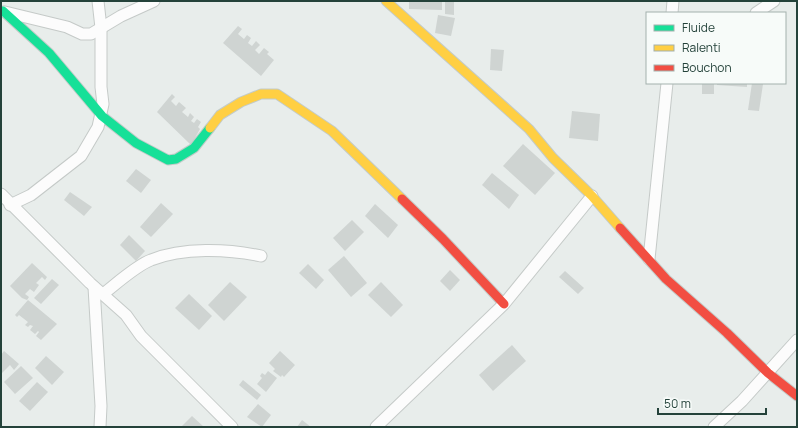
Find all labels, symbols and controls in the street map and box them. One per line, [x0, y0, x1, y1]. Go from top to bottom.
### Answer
legend [646, 12, 786, 84]
text: Fluide [682, 19, 715, 36]
text: Ralenti [682, 39, 721, 56]
text: Bouchon [682, 59, 732, 76]
scale bar [658, 390, 766, 416]
text: 50 m [664, 395, 691, 412]

